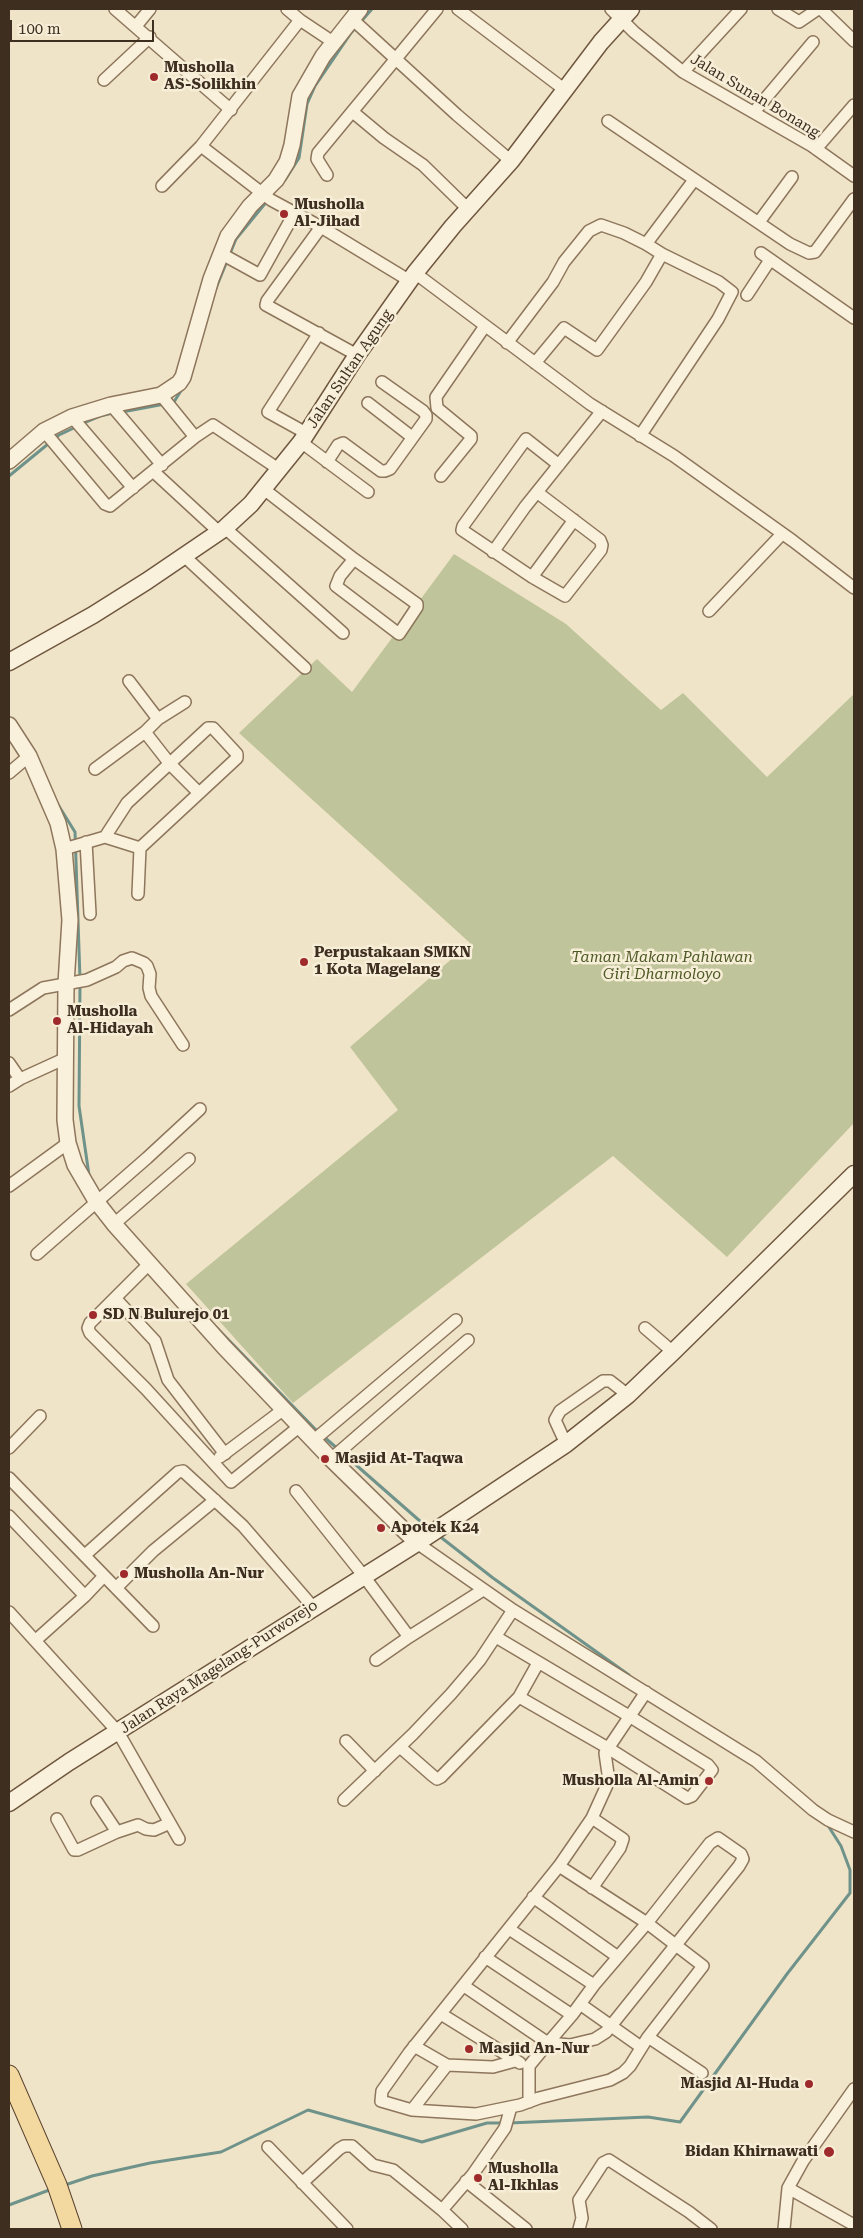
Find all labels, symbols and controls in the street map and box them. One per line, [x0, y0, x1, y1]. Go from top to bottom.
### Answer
scale bar [12, 10, 156, 42]
text: 100 m [18, 20, 61, 38]
street label: Jalan Sunan Bonang [687, 50, 823, 142]
place label: Musholla AS-Solikhin [164, 59, 256, 94]
marker: Musholla AS-Solikhin [148, 71, 160, 83]
place label: Musholla Al-Jihad [294, 196, 364, 231]
marker: Musholla Al-Jihad [278, 208, 290, 220]
street label: Jalan Sultan Agung [303, 306, 397, 432]
place label: Perpustakaan SMKN 1 Kota Magelang [314, 944, 471, 979]
park label: Taman Makam Pahlawan Giri Dharmoloyo [571, 949, 753, 984]
marker: Perpustakaan SMKN 1 Kota Magelang [298, 956, 310, 968]
place label: Musholla Al-Hidayah [67, 1003, 153, 1038]
marker: Musholla Al-Hidayah [51, 1015, 63, 1027]
place label: SD N Bulurejo 01 [103, 1306, 230, 1324]
marker: SD N Bulurejo 01 [87, 1309, 99, 1321]
place label: Masjid At-Taqwa [335, 1450, 463, 1468]
marker: Masjid At-Taqwa [319, 1453, 331, 1465]
place label: Apotek K24 [391, 1519, 479, 1537]
marker: Apotek K24 [375, 1522, 387, 1534]
place label: Musholla An-Nur [134, 1565, 264, 1583]
marker: Musholla An-Nur [118, 1568, 130, 1580]
street label: Jalan Raya Magelang-Purworejo [117, 1596, 321, 1738]
place label: Musholla Al-Amin [562, 1772, 699, 1790]
marker: Musholla Al-Amin [703, 1775, 715, 1787]
place label: Masjid An-Nur [479, 2040, 590, 2058]
marker: Masjid An-Nur [463, 2043, 475, 2055]
place label: Masjid Al-Huda [681, 2075, 799, 2093]
marker: Masjid Al-Huda [803, 2078, 815, 2090]
place label: Bidan Khirnawati [685, 2143, 818, 2161]
marker: Bidan Khirnawati [822, 2145, 836, 2159]
place label: Musholla Al-Ikhlas [488, 2160, 558, 2195]
marker: Musholla Al-Ikhlas [472, 2172, 484, 2184]

